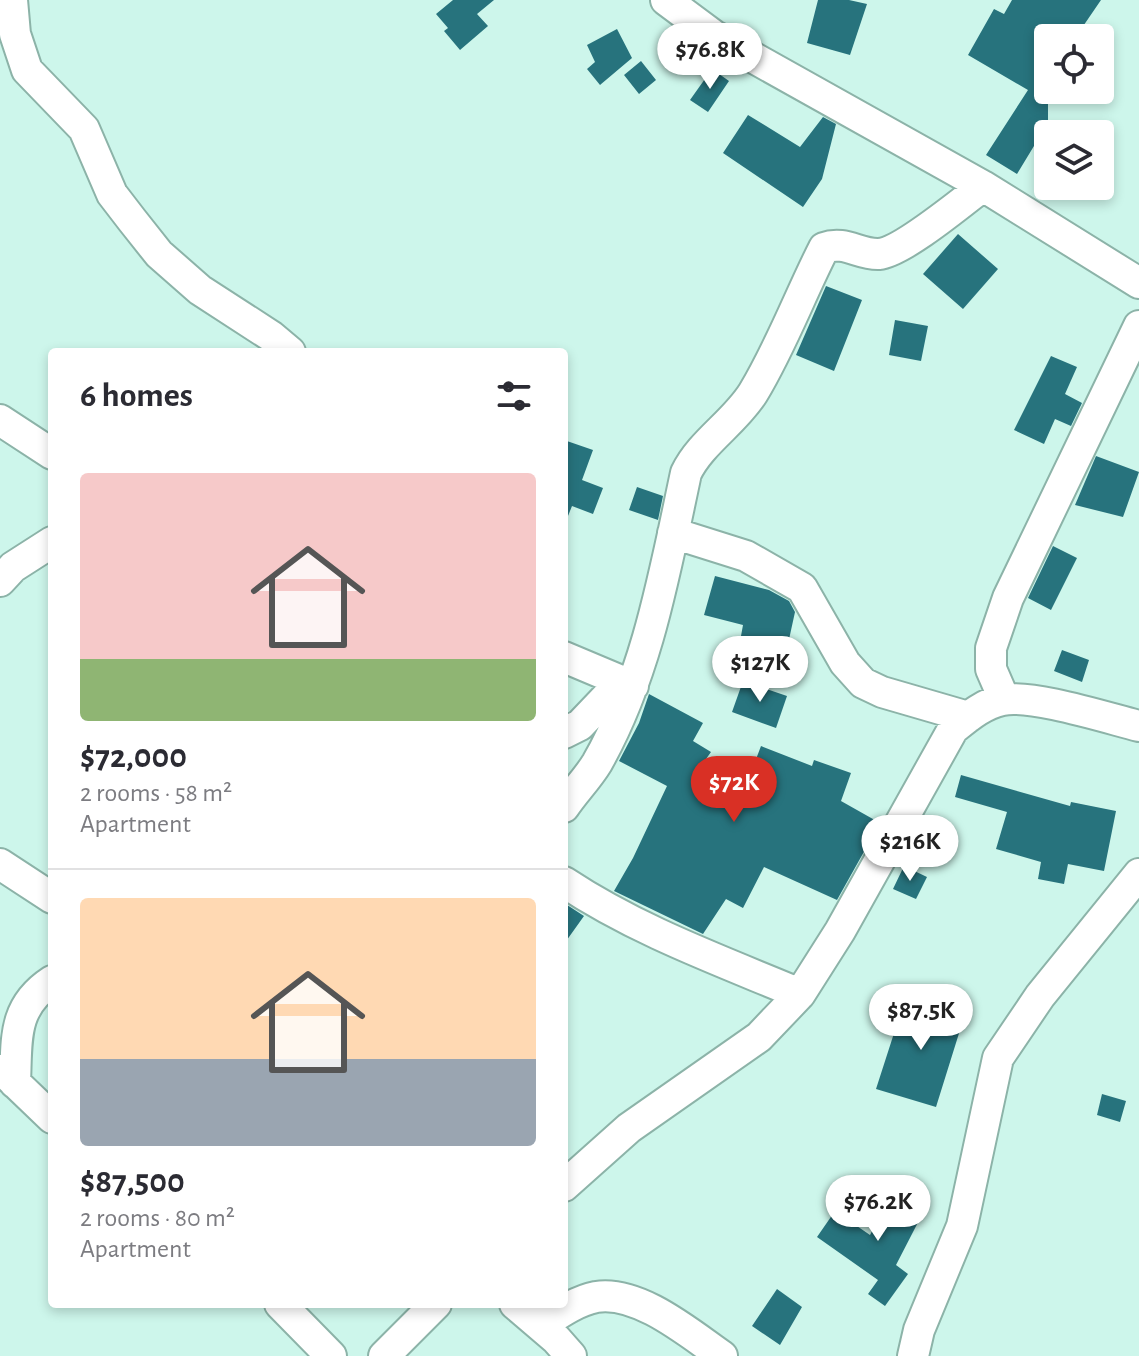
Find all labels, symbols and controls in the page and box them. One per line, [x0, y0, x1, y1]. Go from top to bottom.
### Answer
pin: $76.8K [645, 23, 775, 91]
map controls [1034, 24, 1114, 200]
button: locate [1034, 24, 1114, 104]
text: $76.8K [675, 36, 745, 62]
button: layers [1034, 120, 1114, 200]
icon: filters [492, 374, 536, 418]
text: 6 homes [80, 379, 193, 413]
icon: home [236, 525, 380, 669]
pin: $127K [704, 636, 816, 704]
text: $127K [730, 649, 790, 675]
text: $72,000 [80, 740, 187, 774]
pin: $72K [687, 756, 781, 824]
text: $72K [709, 769, 759, 795]
text: 2 rooms · 58 m² [80, 780, 232, 806]
text: Apartment [80, 811, 191, 837]
pin: $216K [854, 815, 966, 883]
text: $216K [879, 828, 941, 854]
icon: home [236, 950, 380, 1094]
pin: $87.5K [856, 984, 986, 1052]
text: $87.5K [887, 997, 955, 1023]
text: $87,500 [80, 1165, 185, 1199]
pin: $76.2K [813, 1175, 943, 1243]
text: $76.2K [844, 1188, 912, 1214]
text: 2 rooms · 80 m² [80, 1205, 235, 1231]
text: Apartment [80, 1236, 191, 1262]

